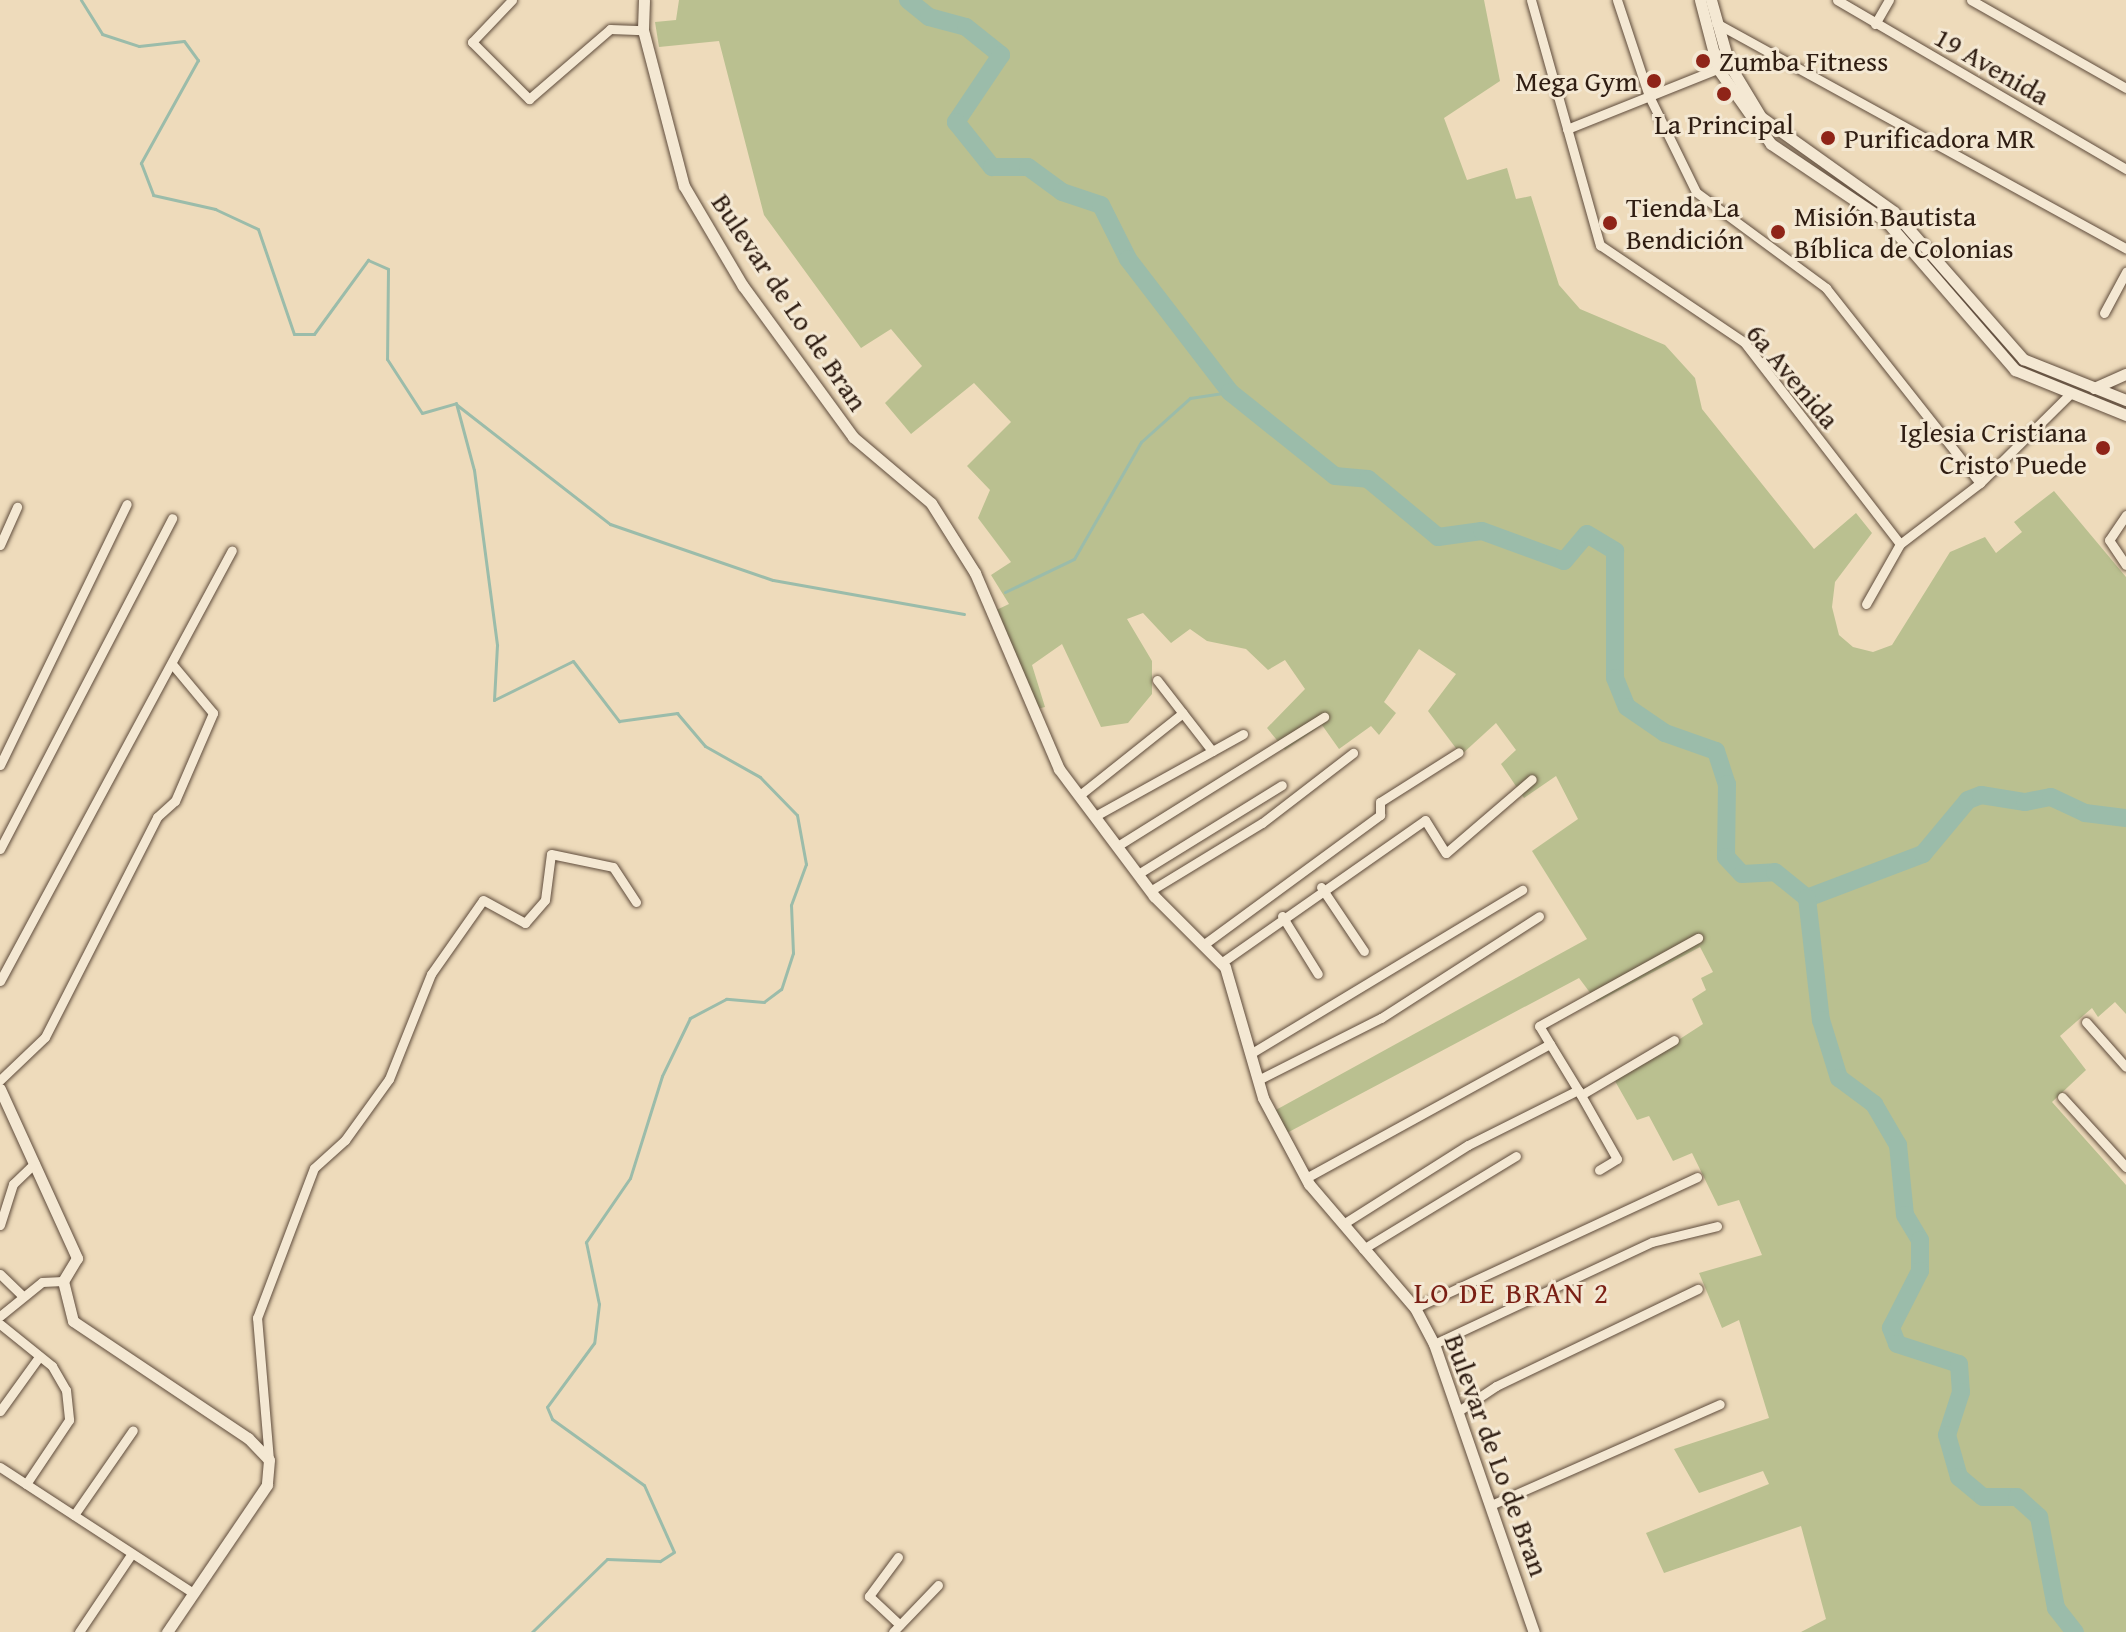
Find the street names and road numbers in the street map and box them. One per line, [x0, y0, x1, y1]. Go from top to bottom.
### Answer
street label: 19 Avenida [1929, 20, 2055, 112]
street label: Bulevar de Lo de Bran [705, 187, 875, 417]
street label: 6a Avenida [1739, 317, 1847, 435]
street label: Bulevar de Lo de Bran [1438, 1329, 1556, 1581]

